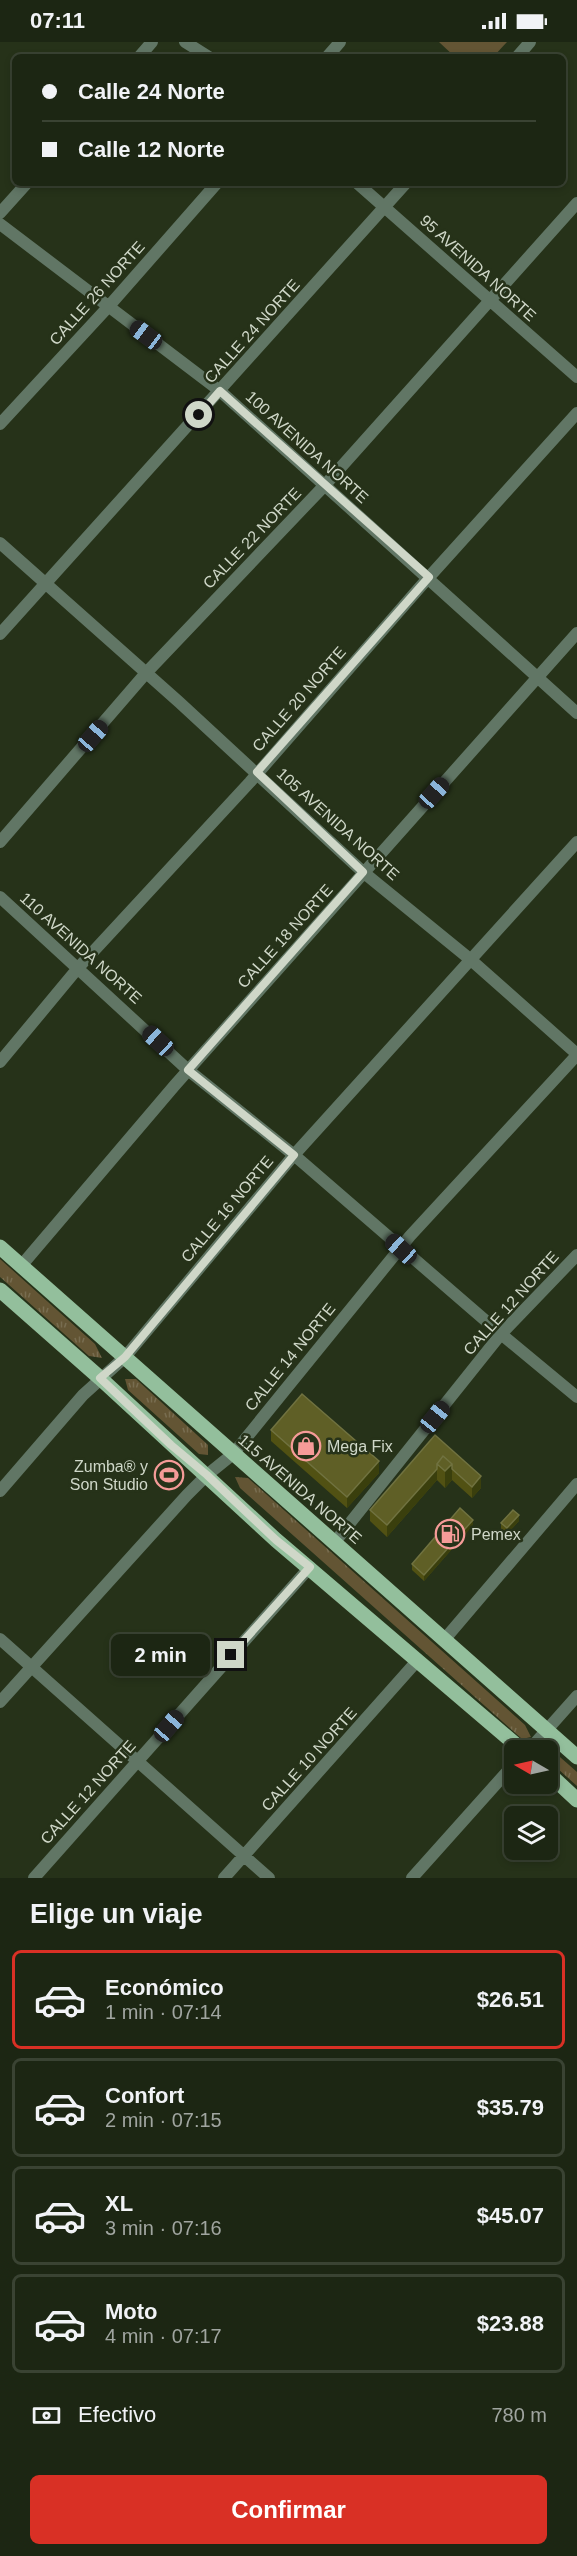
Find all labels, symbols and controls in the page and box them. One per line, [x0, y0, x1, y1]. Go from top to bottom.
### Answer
text: 07:11 [30, 8, 85, 33]
text: Calle 24 Norte [78, 79, 225, 104]
text: Calle 12 Norte [78, 137, 225, 162]
street label: 95 AVENIDA NORTE [417, 212, 539, 324]
street label: CALLE 26 NORTE [46, 238, 148, 348]
street label: CALLE 24 NORTE [201, 276, 303, 386]
car [126, 317, 166, 353]
street label: 100 AVENIDA NORTE [242, 388, 372, 506]
route start [185, 401, 212, 428]
street label: CALLE 22 NORTE [200, 484, 304, 592]
street label: CALLE 20 NORTE [249, 643, 349, 755]
car [74, 717, 112, 755]
street label: 105 AVENIDA NORTE [273, 765, 403, 883]
car [415, 774, 453, 812]
street label: CALLE 18 NORTE [234, 881, 336, 991]
street label: 110 AVENIDA NORTE [17, 889, 145, 1007]
car [139, 1022, 177, 1060]
street label: CALLE 16 NORTE [178, 1153, 276, 1265]
car [382, 1230, 420, 1268]
street label: CALLE 12 NORTE [460, 1248, 562, 1358]
street label: CALLE 14 NORTE [242, 1300, 338, 1414]
car [417, 1397, 453, 1437]
shop icon: Mega Fix [290, 1430, 322, 1462]
street label: 115 AVENIDA NORTE [235, 1431, 365, 1547]
place label: Mega Fix [327, 1438, 393, 1455]
place label: Zumba® y Son Studio [70, 1458, 148, 1493]
sports icon: Zumba® y Son Studio [153, 1459, 185, 1491]
fuel station icon: Pemex [434, 1518, 466, 1550]
place label: Pemex [471, 1526, 521, 1543]
callout: 2 min [111, 1634, 210, 1676]
route end [217, 1641, 244, 1668]
text: 2 min [134, 1644, 187, 1666]
street label: CALLE 10 NORTE [258, 1704, 360, 1814]
car [150, 1707, 188, 1745]
street label: CALLE 12 NORTE [37, 1737, 139, 1847]
north arrow [504, 1740, 558, 1794]
map controls [504, 1740, 558, 1860]
button: layers [504, 1806, 558, 1860]
text: Elige un viaje [30, 1899, 203, 1929]
icon: car [33, 1973, 87, 2027]
text: Económico [105, 1975, 224, 2000]
text: $26.51 [477, 1987, 544, 2012]
text: 1 min · 07:14 [105, 2001, 222, 2023]
icon: car [33, 2081, 87, 2135]
text: Confort [105, 2083, 184, 2108]
text: $35.79 [477, 2095, 544, 2120]
text: 2 min · 07:15 [105, 2109, 222, 2131]
icon: car [33, 2189, 87, 2243]
text: XL [105, 2191, 133, 2216]
text: $45.07 [477, 2203, 544, 2228]
text: 3 min · 07:16 [105, 2217, 222, 2239]
icon: car [33, 2297, 87, 2351]
text: Moto [105, 2299, 158, 2324]
text: $23.88 [477, 2311, 544, 2336]
text: 4 min · 07:17 [105, 2325, 222, 2347]
icon: cash [30, 2399, 63, 2432]
text: Efectivo [78, 2402, 156, 2427]
text: 780 m [491, 2404, 547, 2426]
button: Confirmar [30, 2475, 547, 2544]

